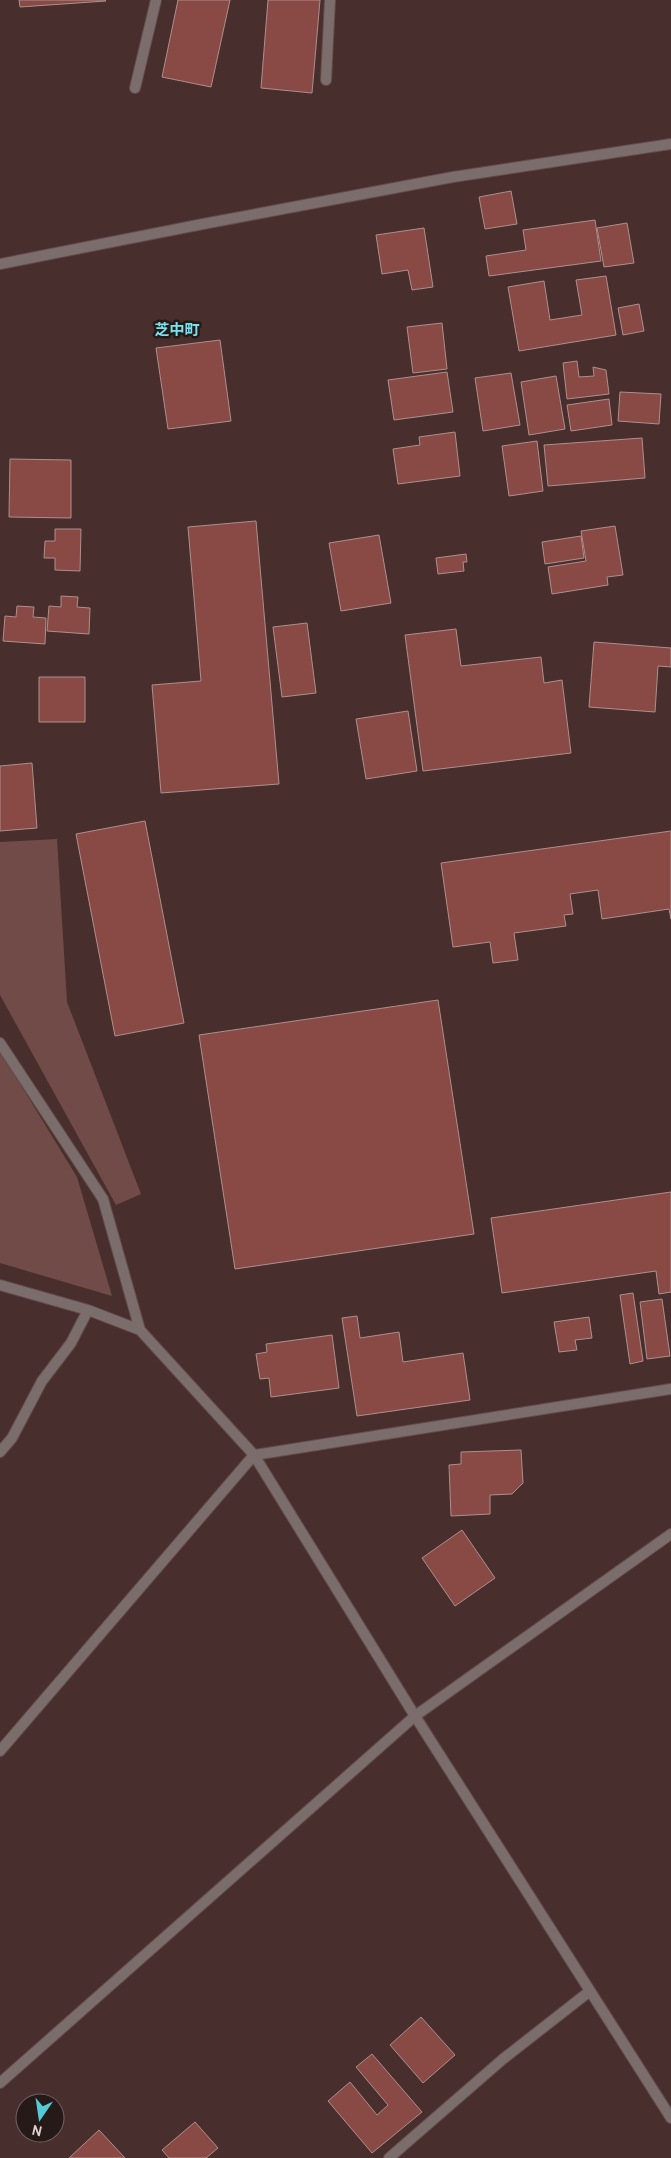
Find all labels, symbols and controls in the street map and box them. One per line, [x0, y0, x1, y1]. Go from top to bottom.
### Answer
district label: 芝中町 [154, 322, 200, 341]
north arrow [15, 2093, 65, 2143]
text: N [31, 2120, 44, 2139]

